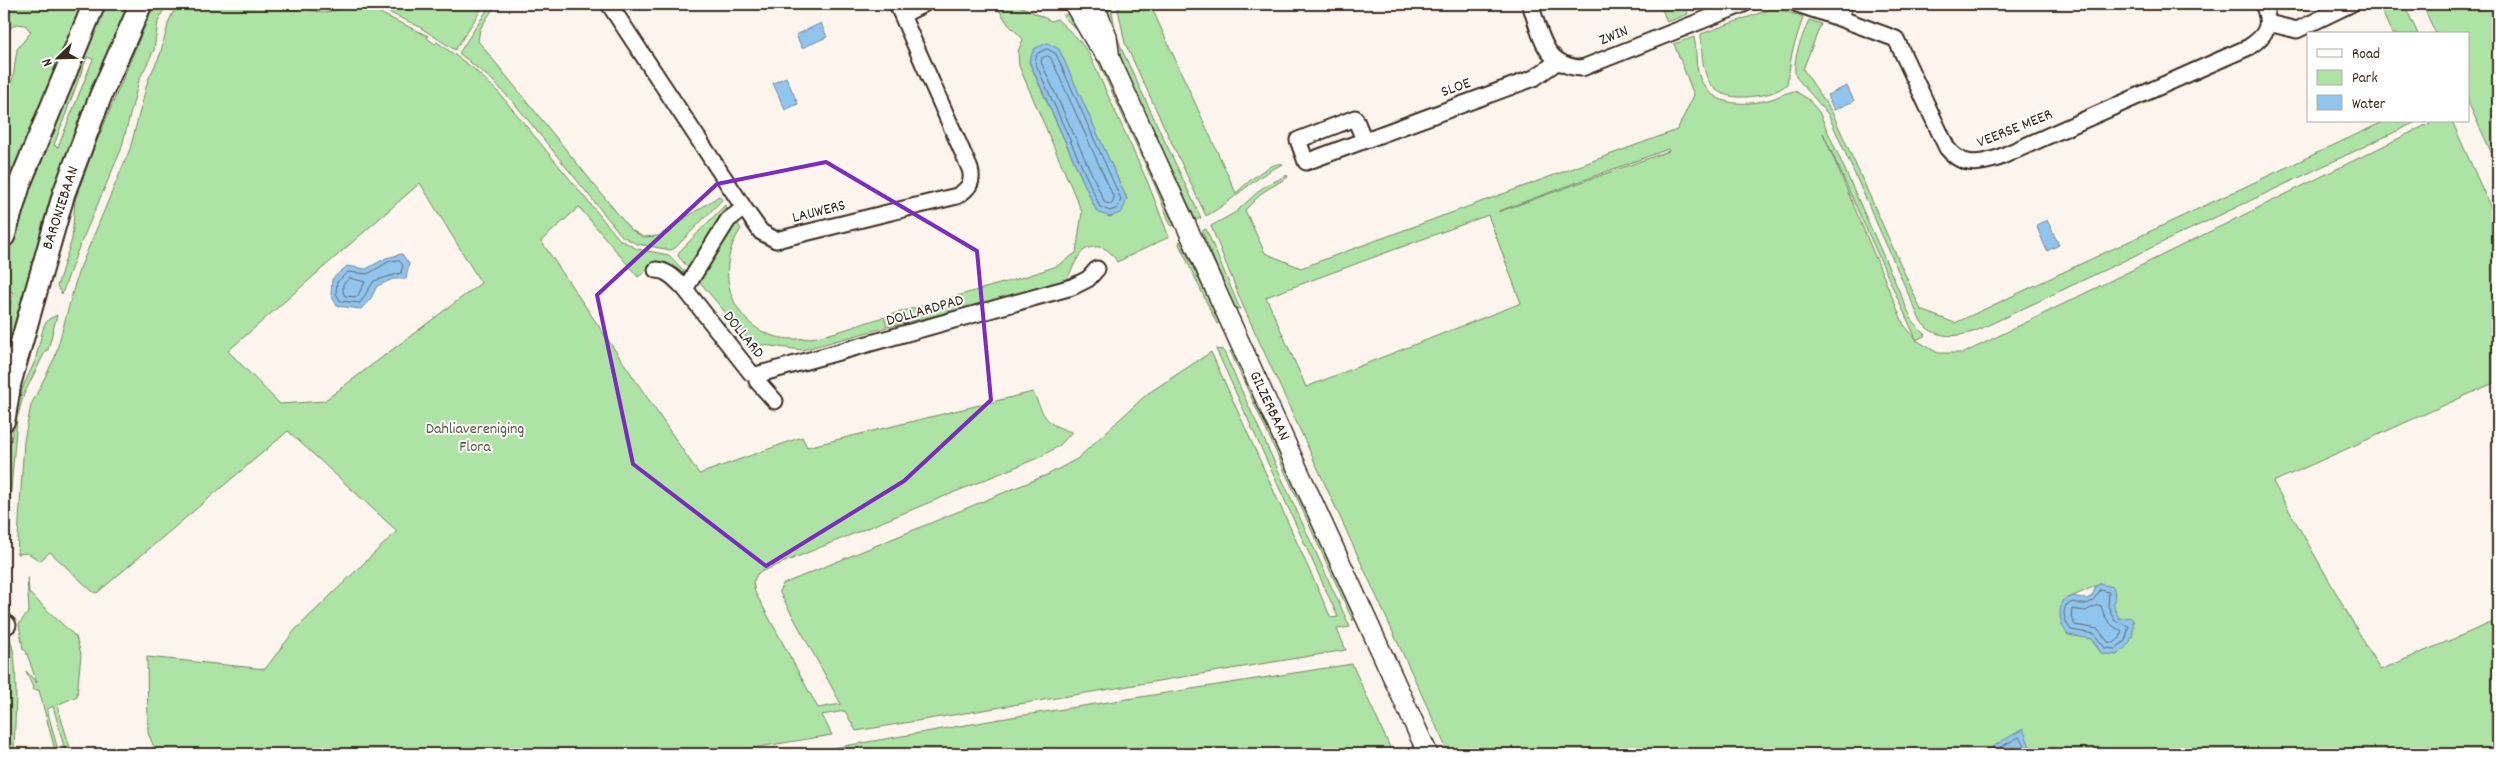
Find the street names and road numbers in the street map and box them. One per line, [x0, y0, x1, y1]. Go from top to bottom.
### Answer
street label: ZWIN [1596, 20, 1632, 52]
street label: SLOE [1438, 72, 1475, 104]
street label: VEERSE MEER [1974, 103, 2056, 155]
street label: BARONIEBAAN [37, 163, 85, 253]
street label: LAUWERS [790, 194, 848, 230]
street label: DOLLARDPAD [884, 289, 966, 333]
street label: DOLLARD [717, 306, 769, 364]
street label: GILZERBAAN [1243, 367, 1295, 445]

